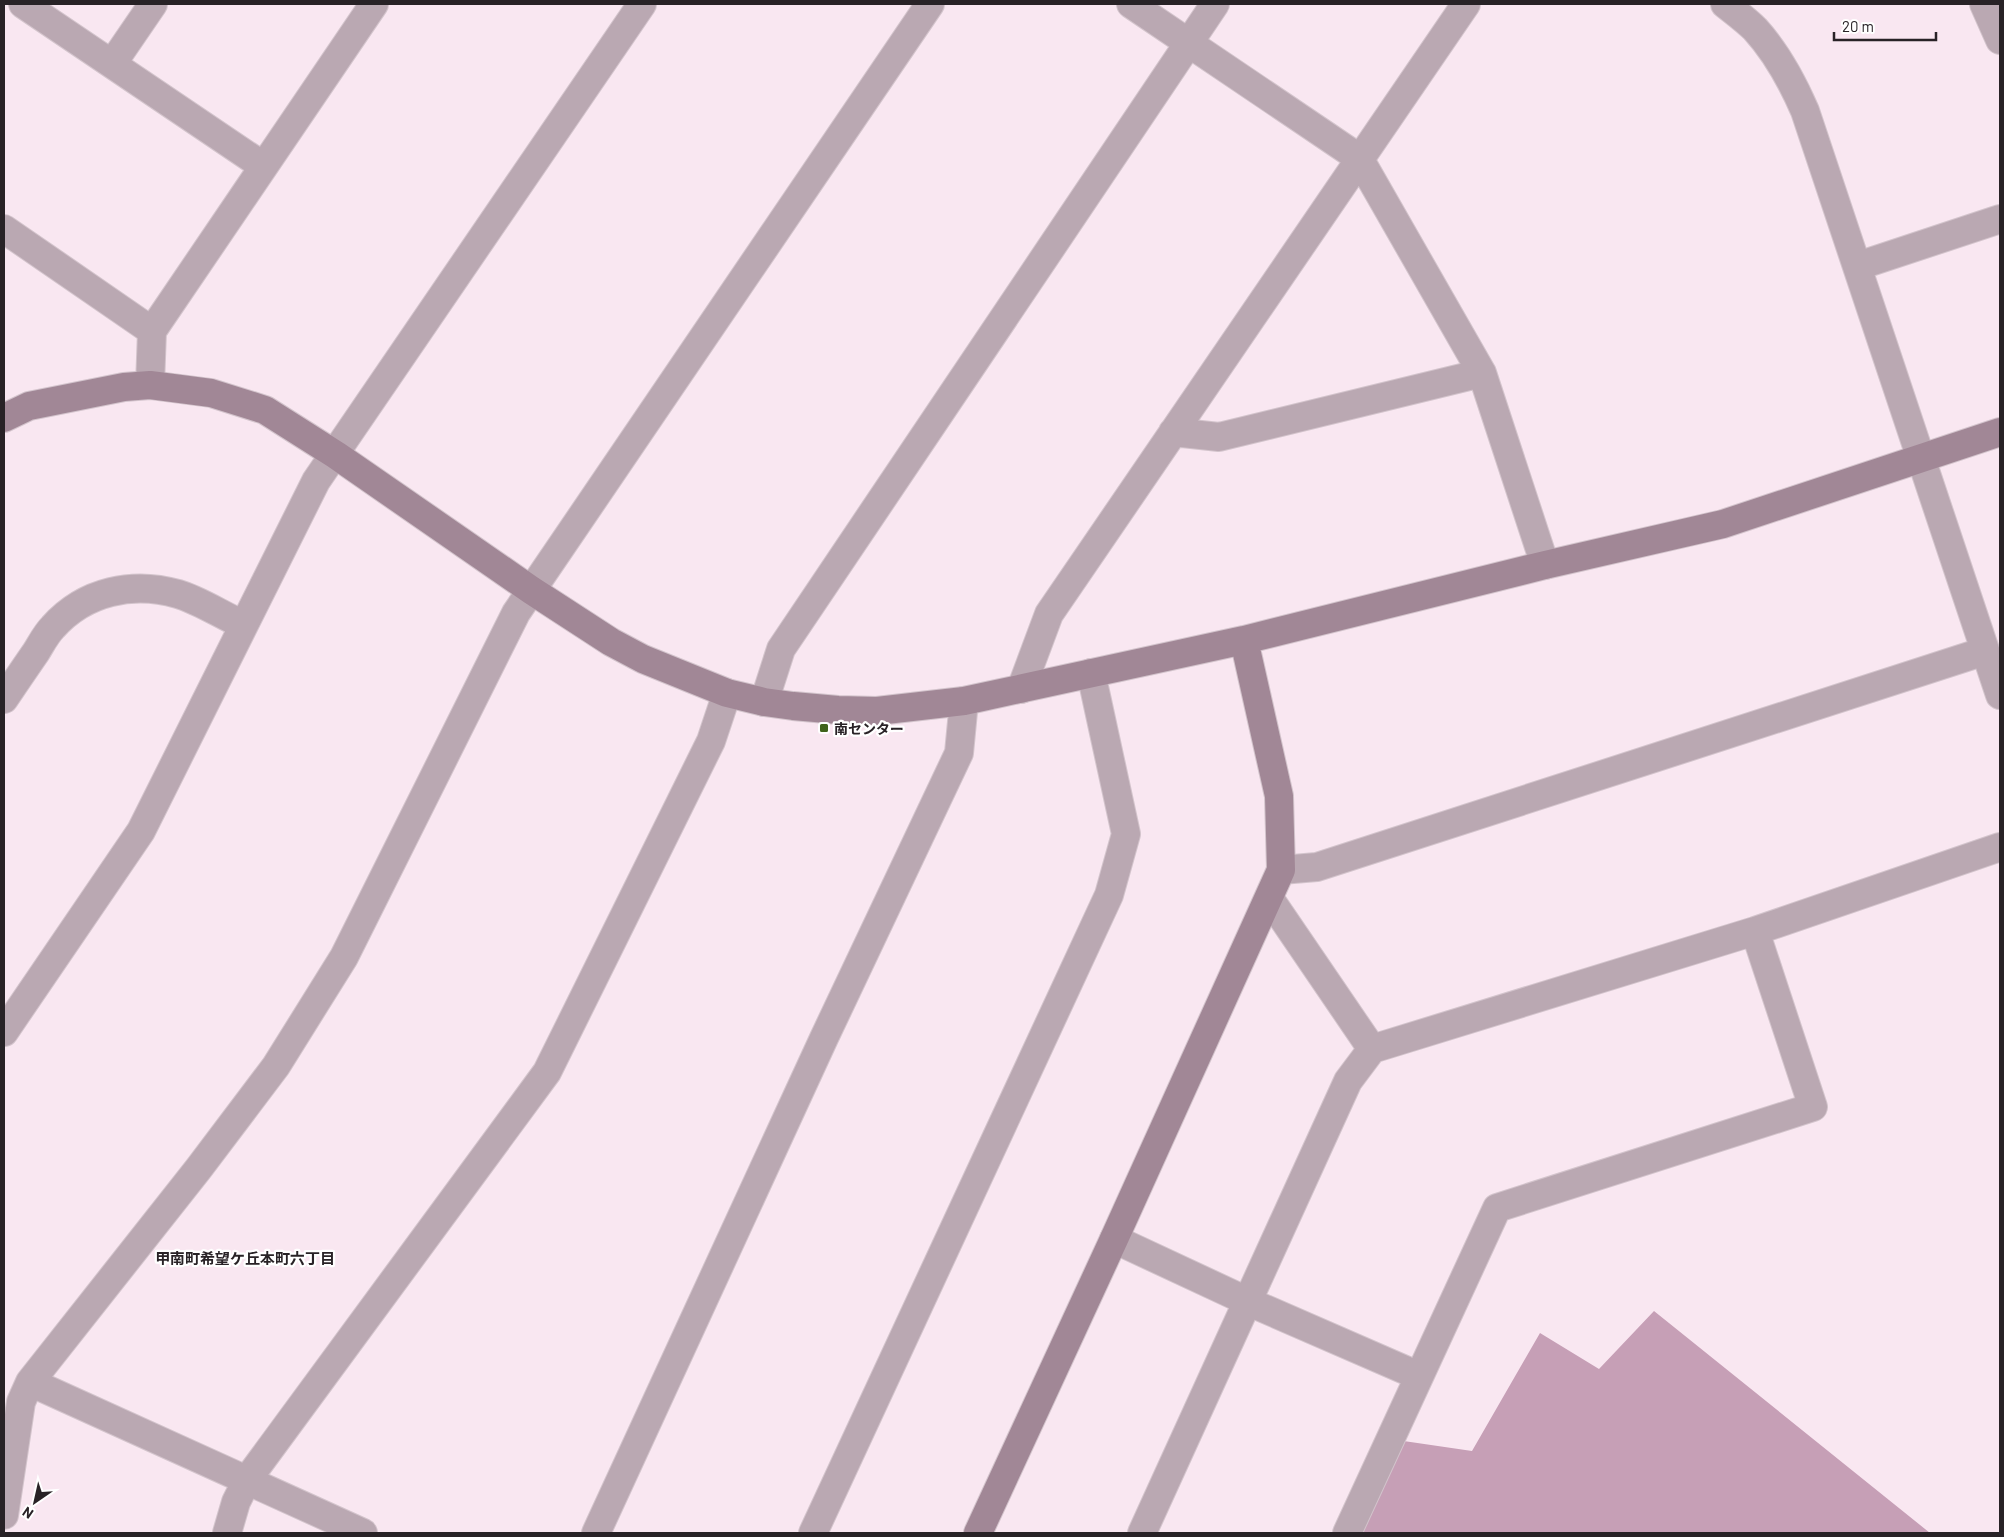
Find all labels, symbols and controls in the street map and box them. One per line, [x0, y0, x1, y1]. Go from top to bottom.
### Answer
scale bar [1834, 10, 1936, 42]
text: 20 m [1842, 17, 1874, 35]
place label: 南センター [834, 720, 904, 737]
marker: 南センター [818, 722, 830, 734]
district label: 甲南町希望ケ丘本町六丁目 [155, 1249, 335, 1267]
north arrow [10, 1477, 60, 1527]
text: N [19, 1504, 36, 1523]

